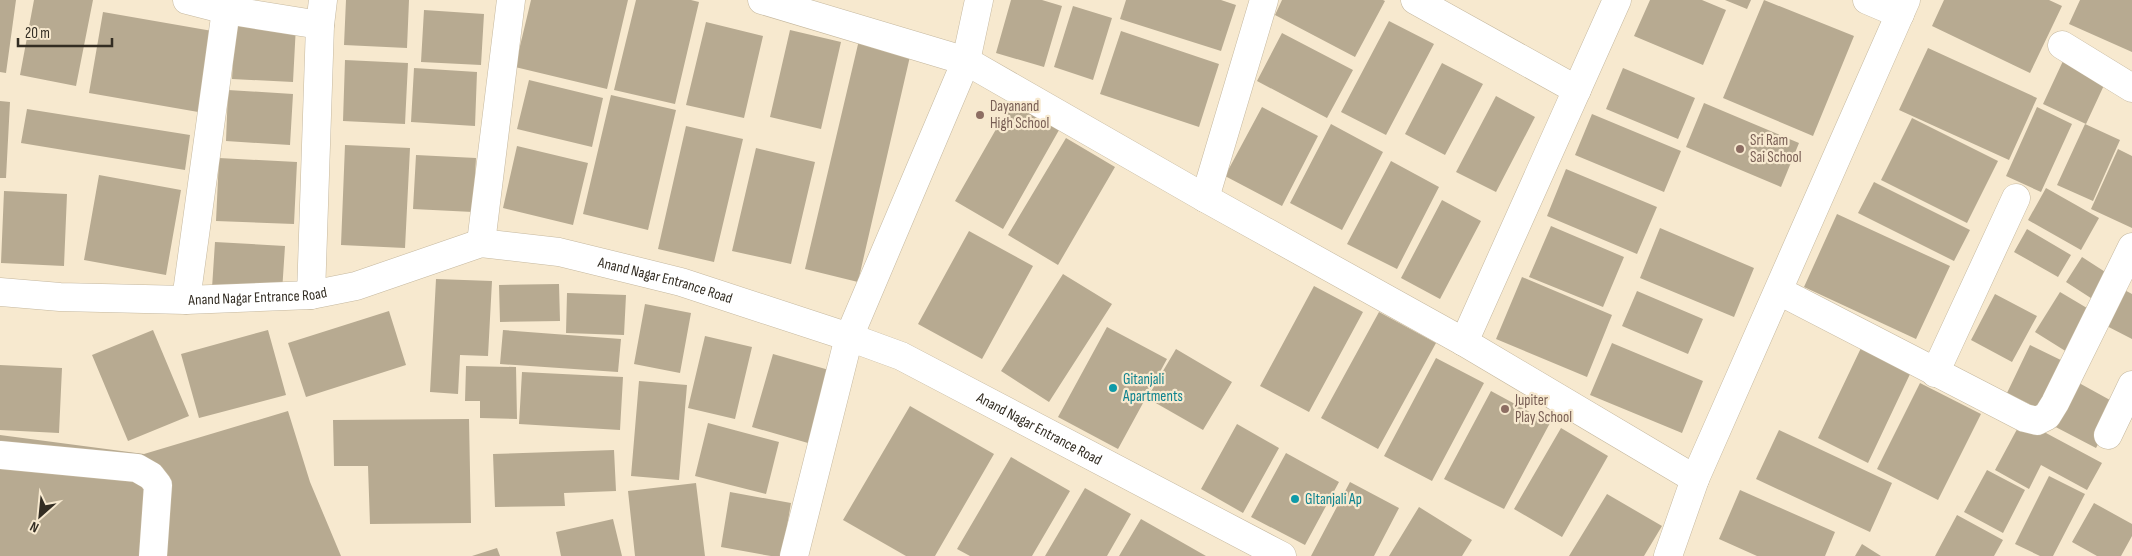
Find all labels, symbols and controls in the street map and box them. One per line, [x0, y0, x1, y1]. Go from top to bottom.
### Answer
scale bar [18, 15, 111, 47]
text: 20 m [25, 24, 50, 43]
place label: Dayanand High School [990, 97, 1049, 133]
marker: Dayanand High School [974, 109, 986, 121]
place label: Sri Ram Sai School [1750, 131, 1801, 167]
marker: Sri Ram Sai School [1734, 143, 1746, 155]
street label: Anand Nagar Entrance Road [595, 253, 735, 308]
street label: Anand Nagar Entrance Road [187, 283, 329, 310]
place label: Gitanjali Apartments [1122, 370, 1183, 406]
marker: Gitanjali Apartments [1107, 382, 1119, 394]
street label: Anand Nagar Entrance Road [972, 388, 1105, 470]
place label: Jupiter Play School [1514, 391, 1572, 427]
marker: Jupiter Play School [1499, 403, 1511, 415]
place label: GItanjali Ap [1305, 490, 1362, 509]
north arrow [15, 491, 65, 541]
marker: GItanjali Ap [1289, 493, 1301, 505]
text: N [27, 518, 42, 536]

